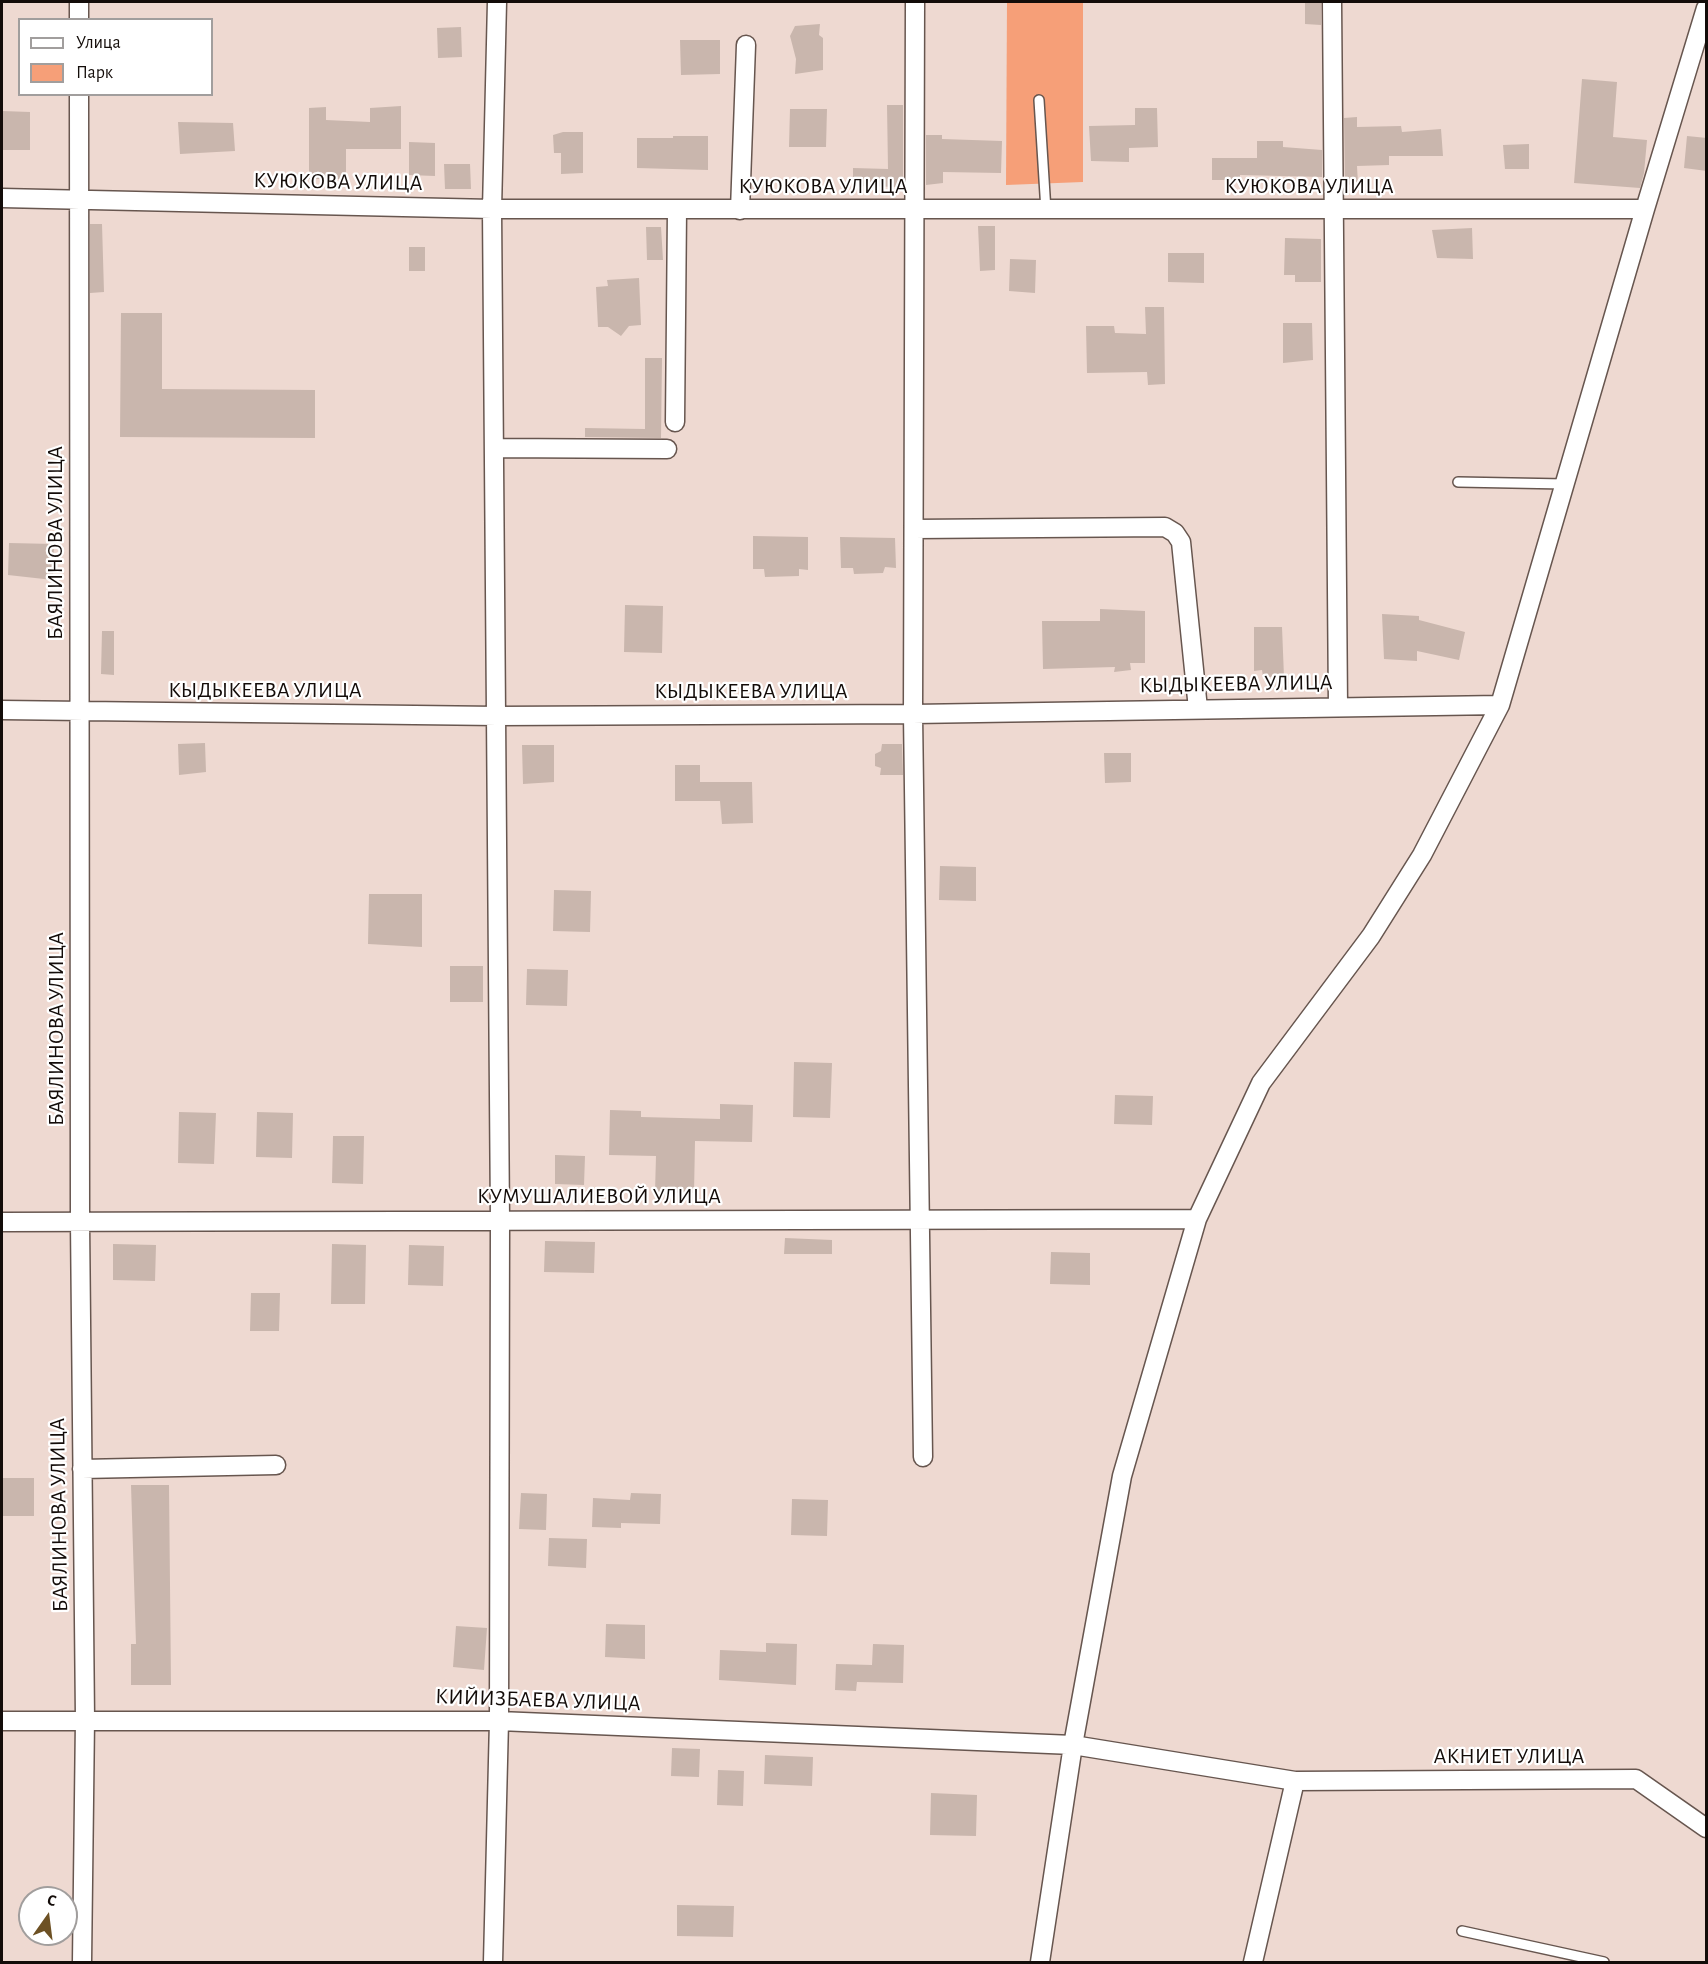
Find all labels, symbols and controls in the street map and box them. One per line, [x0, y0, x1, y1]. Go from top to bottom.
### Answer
legend [18, 18, 213, 96]
text: Улица [76, 34, 121, 52]
text: Парк [76, 64, 113, 82]
street label: КУЮКОВА УЛИЦА [253, 167, 423, 197]
street label: КУЮКОВА УЛИЦА [738, 173, 908, 199]
street label: КУЮКОВА УЛИЦА [1224, 173, 1394, 199]
street label: БАЯЛИНОВА УЛИЦА [42, 446, 68, 640]
street label: КЫДЫКЕЕВА УЛИЦА [1139, 669, 1333, 699]
street label: КЫДЫКЕЕВА УЛИЦА [168, 677, 362, 703]
street label: КЫДЫКЕЕВА УЛИЦА [654, 678, 848, 704]
street label: БАЯЛИНОВА УЛИЦА [43, 932, 69, 1126]
street label: КУМУШАЛИЕВОЙ УЛИЦА [477, 1183, 721, 1209]
street label: БАЯЛИНОВА УЛИЦА [44, 1418, 74, 1612]
street label: КИЙИЗБАЕВА УЛИЦА [435, 1683, 641, 1717]
street label: АКНИЕТ УЛИЦА [1433, 1743, 1585, 1769]
north arrow [18, 1886, 78, 1946]
text: С [46, 1892, 58, 1909]

